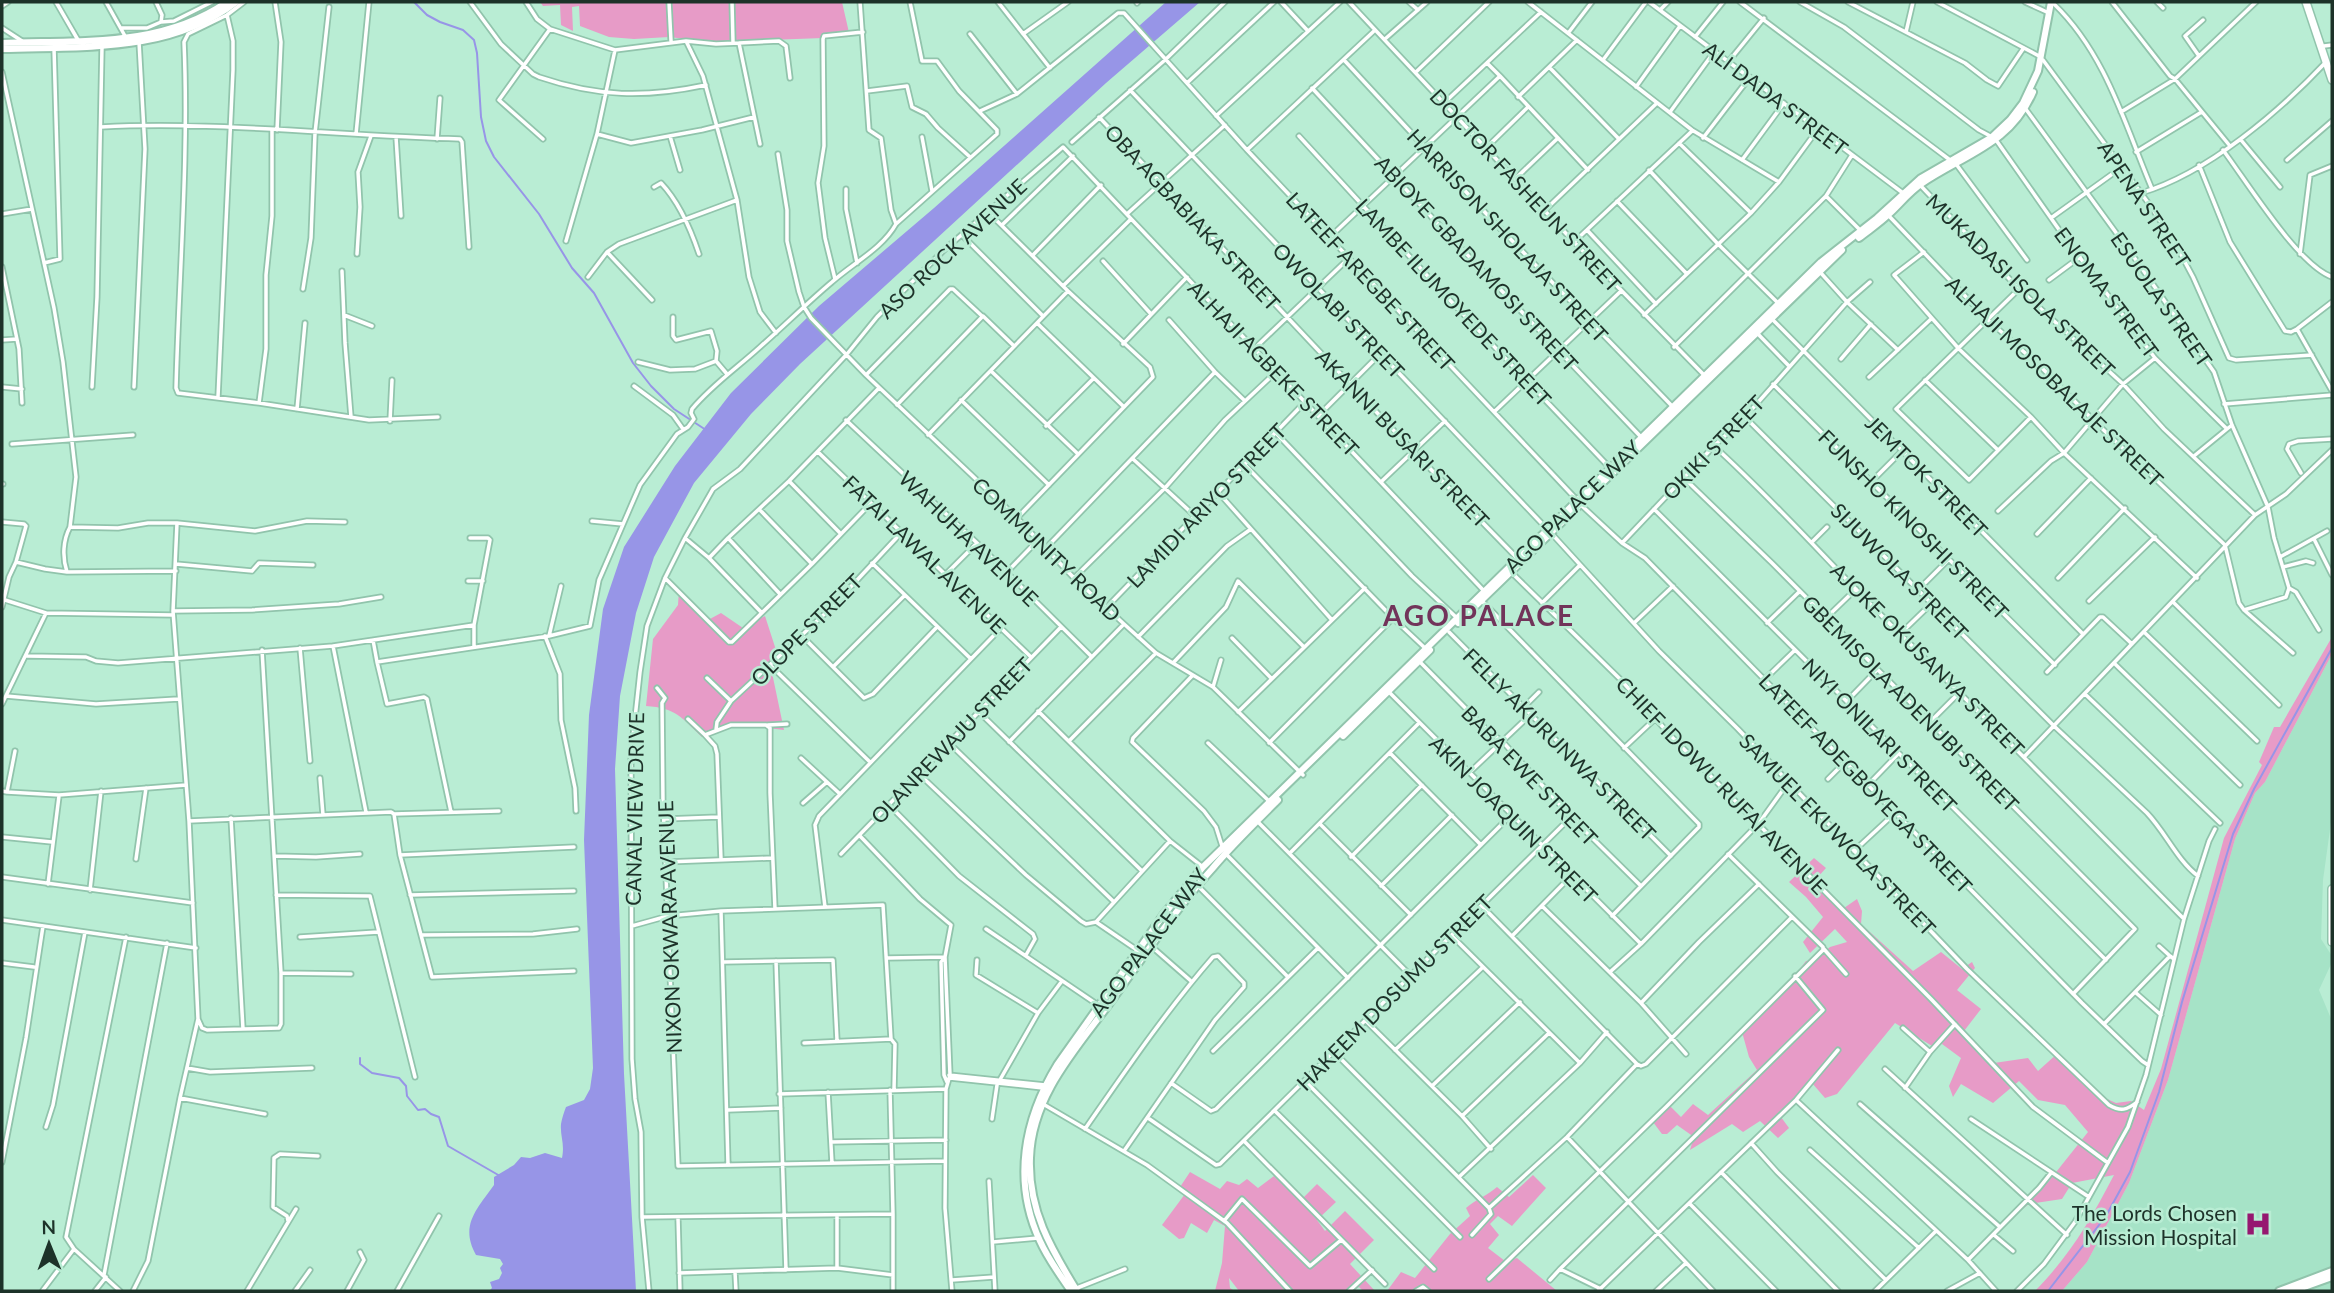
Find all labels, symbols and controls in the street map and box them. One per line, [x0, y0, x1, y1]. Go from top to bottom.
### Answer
street label: ALI DADA STREET [1699, 36, 1854, 161]
street label: DOCTOR FASHEUN STREET [1425, 83, 1627, 297]
street label: OBA AGBABIAKA STREET [1100, 119, 1286, 316]
street label: HARRISON SHOLAJA STREET [1403, 123, 1614, 347]
street label: APENA STREET [2093, 136, 2197, 273]
street label: ABIOYE GBADAMOSI STREET [1370, 150, 1584, 376]
street label: ASO ROCK AVENUE [873, 173, 1031, 323]
street label: LATEEF AREGBE STREET [1282, 186, 1461, 376]
street label: MUKADASI ISOLA STREET [1921, 188, 2121, 382]
street label: LAMBE ILUMOYEDE STREET [1351, 193, 1557, 412]
street label: ENOMA STREET [2050, 222, 2165, 363]
street label: ESUOLA STREET [2106, 227, 2218, 372]
street label: OWOLABI STREET [1268, 237, 1410, 383]
street label: ALHAJI MOSOBALAJE STREET [1941, 270, 2169, 492]
street label: ALHAJI AGBEKE STREET [1184, 275, 1365, 461]
street label: AKANNI BUSARI STREET [1311, 344, 1495, 533]
street label: OKIKI STREET [1657, 389, 1769, 504]
street label: JEMTOK STREET [1861, 410, 1994, 543]
street label: LAMIDI ARIYO STREET [1121, 417, 1291, 592]
street label: FUNSHO KINOSHI STREET [1814, 424, 2014, 624]
street label: AGO PALACE WAY [1499, 434, 1646, 577]
street label: WAHUHA AVENUE [894, 465, 1044, 611]
street label: FATAI LAWAL AVENUE [838, 470, 1012, 638]
street label: COMMUNITY ROAD [968, 472, 1126, 626]
street label: SIJUWOLA STREET [1826, 497, 1974, 645]
street label: AJOKE OKUSANYA STREET [1826, 557, 2030, 761]
street label: OLOPE STREET [745, 568, 867, 690]
street label: GBEMISOLA ADENUBI STREET [1798, 590, 2025, 817]
district label: AGO PALACE [1382, 598, 1575, 632]
street label: FELLY AKURUNWA STREET [1459, 643, 1662, 846]
street label: OLANREWAJU STREET [865, 651, 1037, 828]
street label: NIYI ONILARI STREET [1798, 653, 1963, 818]
street label: LATEEF ADEGBOYEGA STREET [1754, 668, 1978, 898]
street label: CHIEF IDOWU RUFAI AVENUE [1611, 671, 1833, 899]
street label: BABA EWE STREET [1457, 700, 1604, 851]
street label: CANAL VIEW DRIVE [620, 712, 648, 906]
street label: SAMUEL EKUWOLA STREET [1735, 728, 1942, 941]
street label: AKIN JOAQUIN STREET [1425, 730, 1604, 909]
street label: NIXON OKWARA AVENUE [652, 800, 686, 1054]
street label: AGO PALACE WAY [1084, 862, 1213, 1021]
street label: HAKEEM DOSUMU STREET [1291, 888, 1498, 1095]
place label: The Lords Chosen Mission Hospital [2072, 1200, 2237, 1249]
north arrow [14, 1209, 84, 1279]
hospital icon: The Lords Chosen Mission Hospital [2243, 1209, 2273, 1239]
text: N [41, 1215, 56, 1238]

